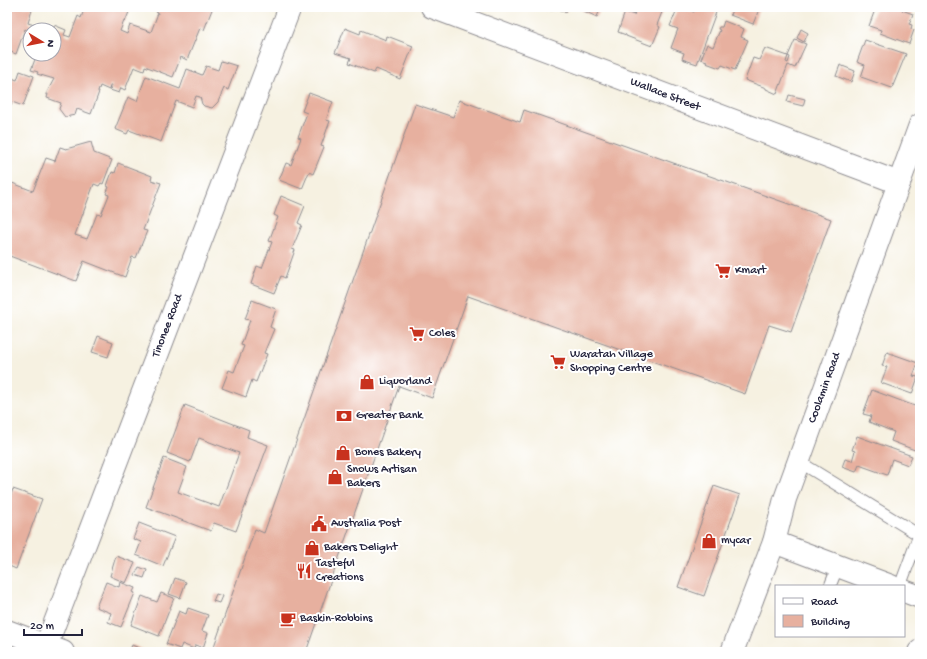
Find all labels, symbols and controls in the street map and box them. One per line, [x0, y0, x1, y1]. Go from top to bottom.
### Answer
north arrow [22, 22, 62, 62]
text: N [43, 39, 56, 48]
street label: Wallace Street [628, 75, 703, 115]
supermarket icon: Kmart [714, 262, 732, 280]
place label: Kmart [735, 264, 767, 278]
street label: Tinonee Road [149, 292, 187, 360]
supermarket icon: Coles [408, 325, 426, 343]
place label: Coles [429, 327, 456, 341]
place label: Waratah Village Shopping Centre [570, 348, 654, 376]
street label: Coolamin Road [806, 350, 845, 425]
supermarket icon: Waratah Village Shopping Centre [549, 353, 567, 371]
shop icon: Liquorland [358, 373, 376, 391]
place label: Liquorland [379, 375, 432, 389]
bank icon: Greater Bank [335, 407, 353, 425]
place label: Greater Bank [356, 409, 424, 423]
shop icon: Bones Bakery [334, 444, 352, 462]
place label: Bones Bakery [354, 446, 421, 460]
place label: Snows Artisan Bakers [346, 463, 417, 491]
shop icon: Snows Artisan Bakers [326, 468, 344, 486]
public building icon: Australia Post [310, 515, 328, 533]
place label: Australia Post [331, 517, 402, 531]
shop icon: mycar [700, 532, 718, 550]
place label: mycar [721, 534, 752, 548]
shop icon: Bakers Delight [303, 539, 321, 557]
place label: Bakers Delight [323, 541, 398, 555]
place label: Tasteful Creations [315, 557, 364, 585]
restaurant icon: Tasteful Creations [295, 562, 313, 580]
legend [775, 585, 905, 637]
text: Road [811, 596, 838, 610]
cafe icon: Baskin-Robbins [279, 610, 297, 628]
scale bar [24, 611, 82, 637]
place label: Baskin-Robbins [299, 612, 373, 626]
text: Building [810, 616, 850, 630]
text: 20 m [30, 620, 55, 634]

